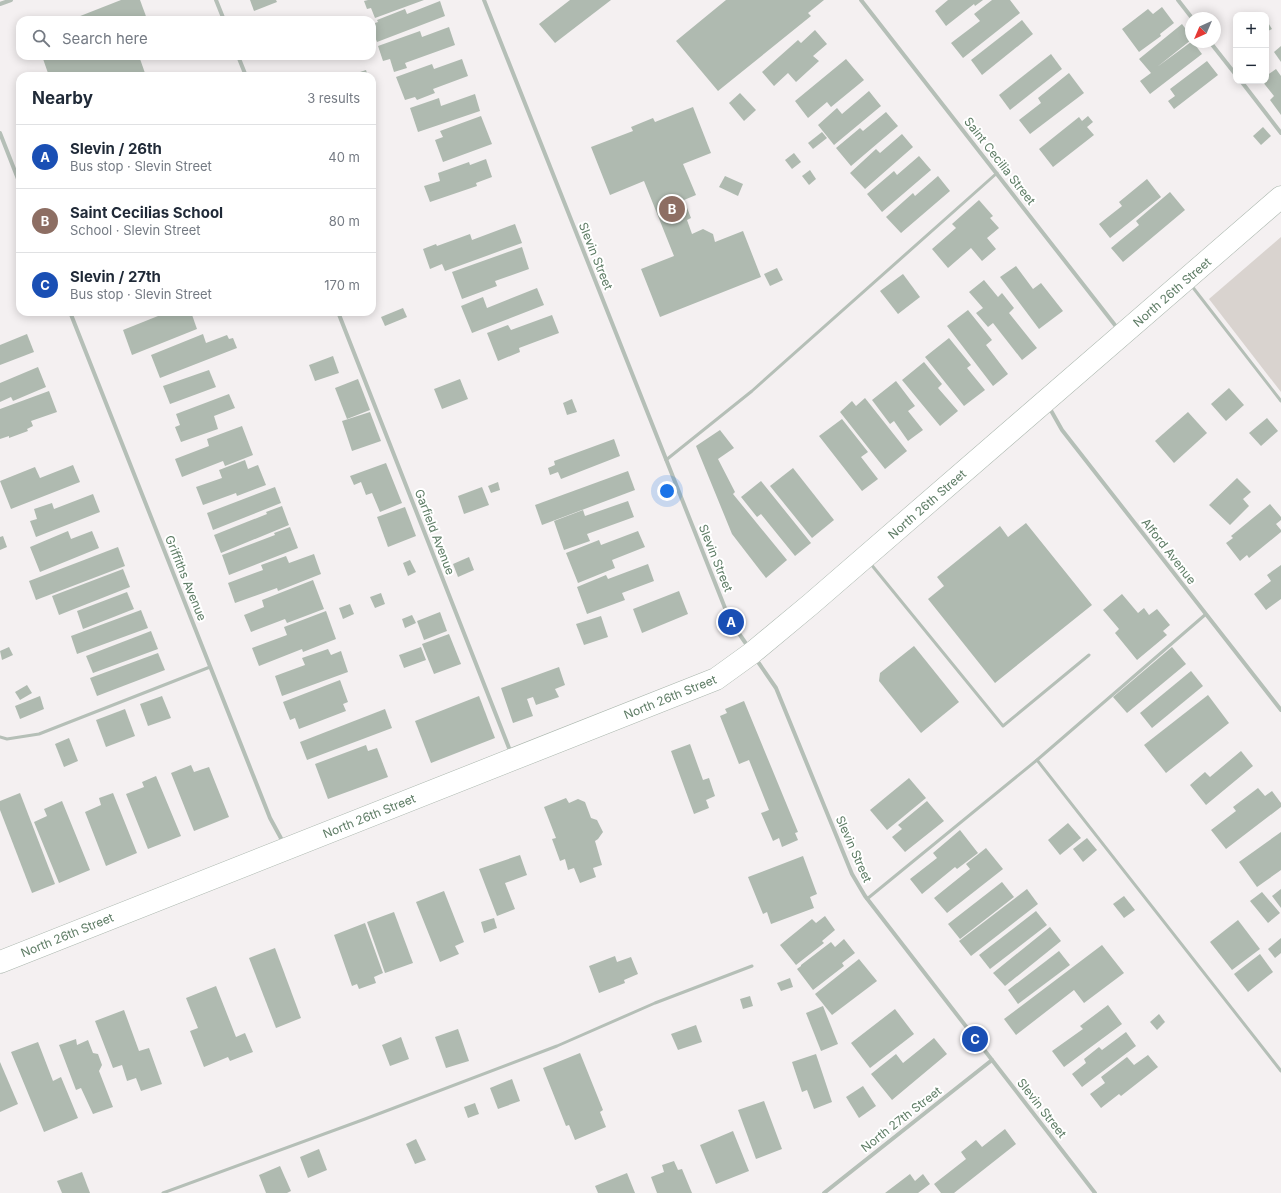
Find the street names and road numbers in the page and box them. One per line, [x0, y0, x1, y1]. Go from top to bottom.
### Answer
street label: Saint Cecilia Street [961, 114, 1039, 208]
street label: Slevin Street [576, 220, 616, 292]
street label: North 26th Street [1130, 254, 1214, 330]
street label: North 26th Street [885, 466, 969, 542]
street label: Garfield Avenue [412, 487, 458, 577]
street label: Alford Avenue [1139, 515, 1199, 587]
street label: Slevin Street [696, 522, 736, 594]
street label: Griffiths Avenue [162, 533, 210, 623]
street label: North 26th Street [622, 672, 718, 722]
street label: North 26th Street [321, 791, 417, 841]
street label: Slevin Street [833, 813, 875, 885]
street label: North 26th Street [19, 910, 115, 960]
street label: Slevin Street [1014, 1075, 1070, 1141]
street label: North 27th Street [858, 1083, 944, 1155]

